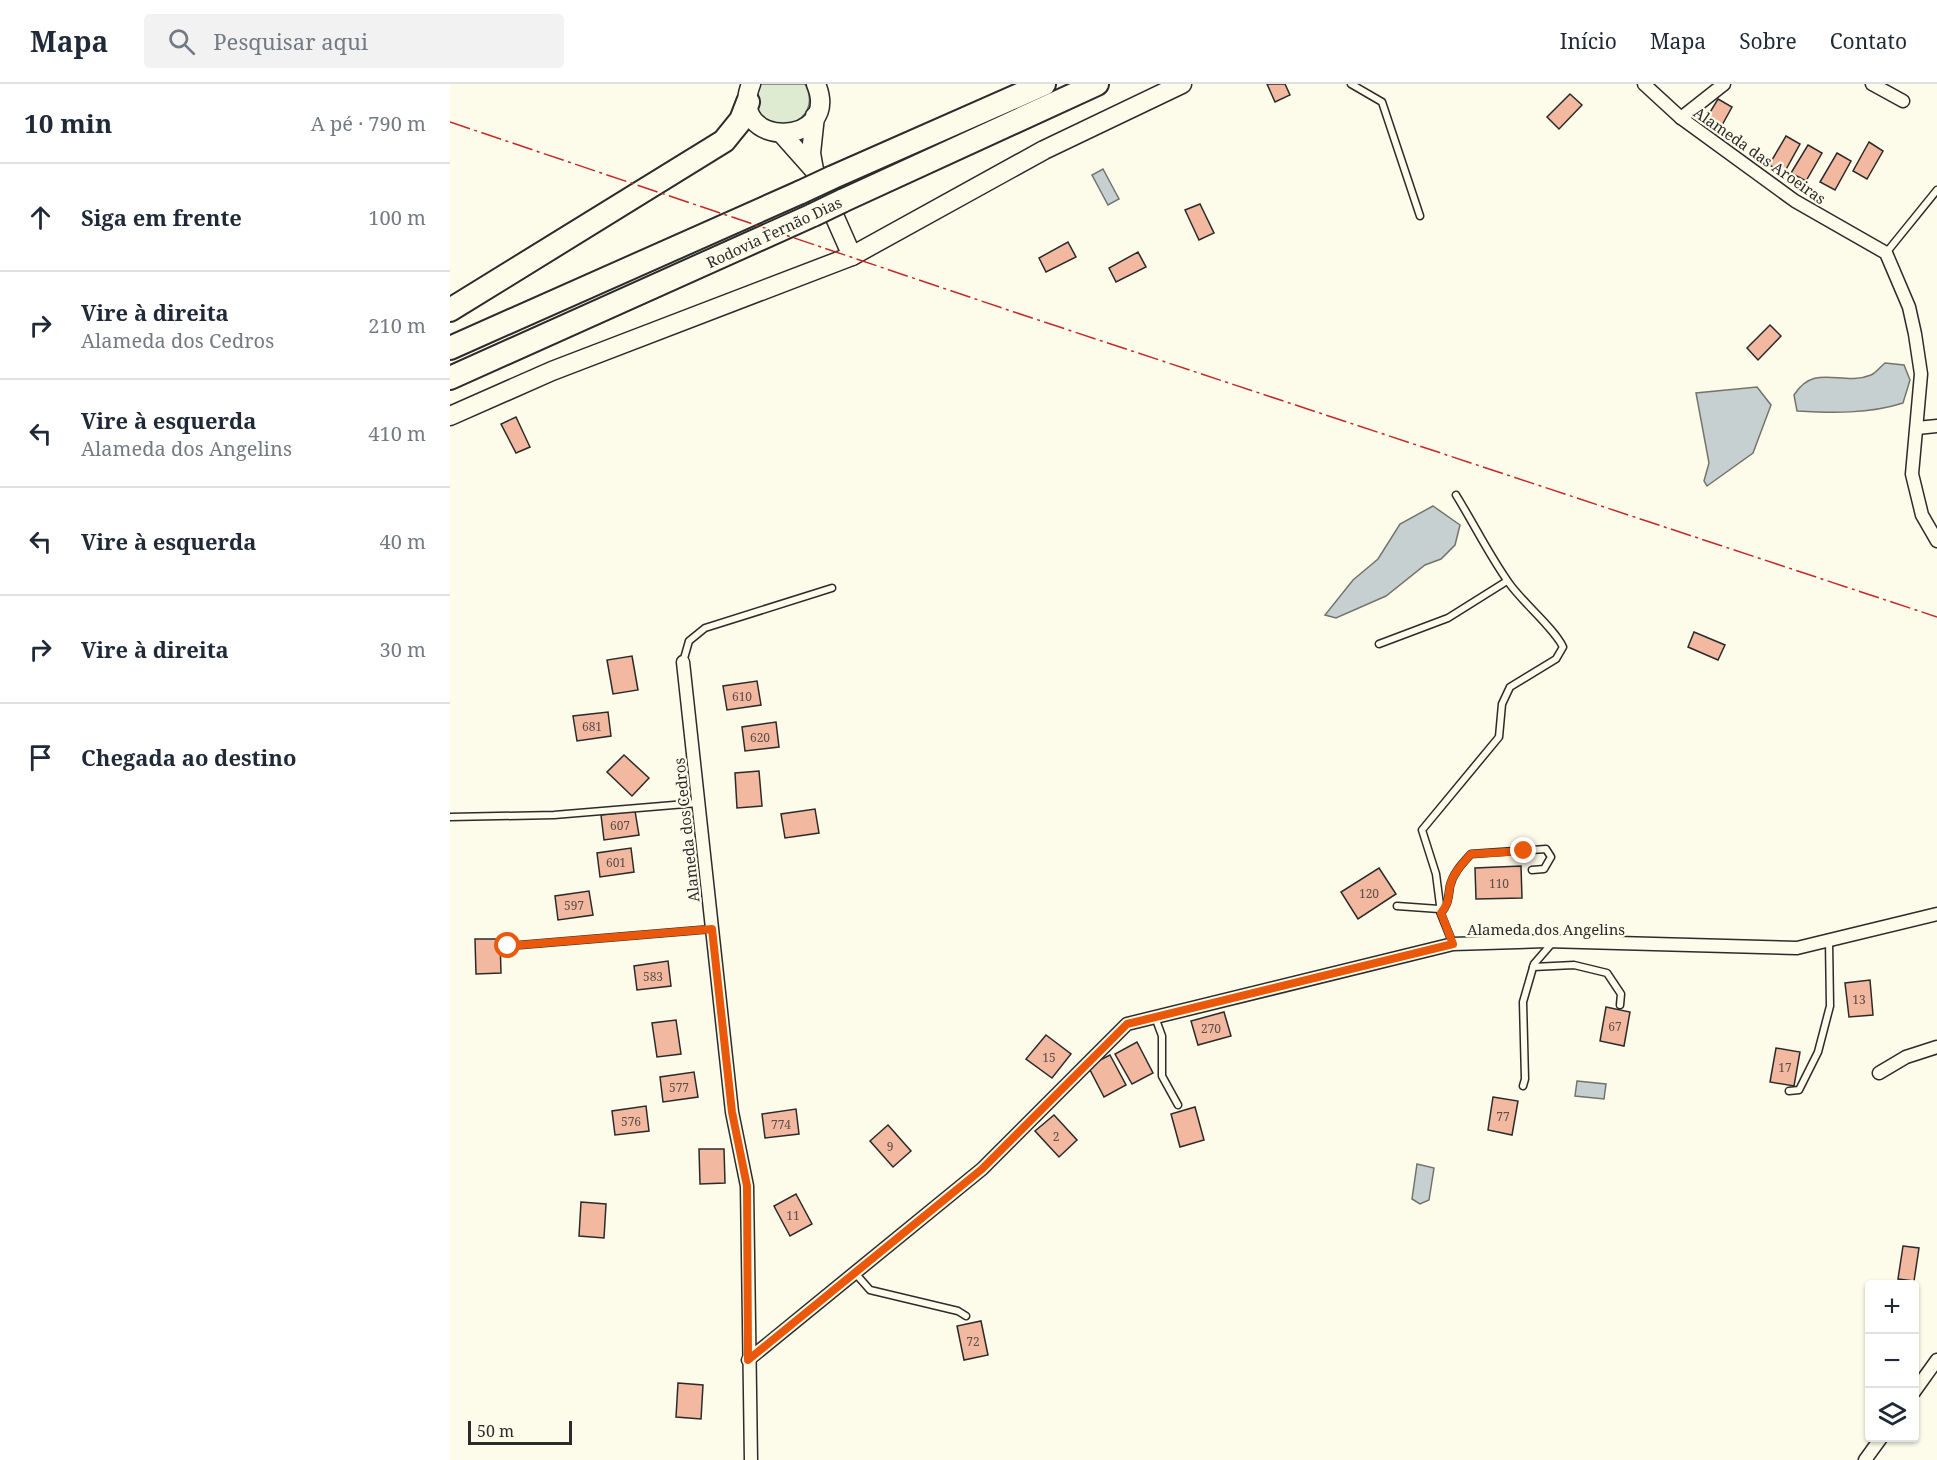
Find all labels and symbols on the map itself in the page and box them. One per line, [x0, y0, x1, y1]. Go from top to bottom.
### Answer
street label: Alameda das Aroeiras [1690, 102, 1830, 208]
street label: Rodovia Fernão Dias [703, 192, 845, 272]
house number: 610 [732, 688, 752, 705]
house number: 681 [582, 718, 602, 735]
house number: 620 [750, 729, 770, 746]
street label: Alameda dos Cedros [668, 757, 704, 903]
house number: 607 [610, 817, 630, 834]
route end [1510, 837, 1536, 863]
house number: 601 [606, 854, 626, 871]
house number: 110 [1489, 875, 1509, 892]
house number: 120 [1359, 885, 1379, 902]
house number: 597 [564, 897, 584, 914]
street label: Alameda dos Angelins [1467, 919, 1625, 939]
route start [494, 932, 520, 958]
house number: 583 [643, 968, 663, 985]
house number: 13 [1852, 991, 1866, 1008]
house number: 67 [1608, 1018, 1622, 1035]
house number: 270 [1201, 1020, 1221, 1037]
house number: 15 [1042, 1049, 1056, 1066]
house number: 17 [1778, 1059, 1792, 1076]
house number: 577 [669, 1079, 689, 1096]
house number: 77 [1496, 1108, 1510, 1125]
house number: 576 [621, 1113, 641, 1130]
house number: 774 [771, 1116, 791, 1133]
house number: 2 [1053, 1128, 1059, 1145]
house number: 9 [887, 1138, 893, 1155]
house number: 11 [786, 1207, 800, 1224]
house number: 72 [966, 1333, 980, 1350]
scale bar [468, 1418, 572, 1446]

